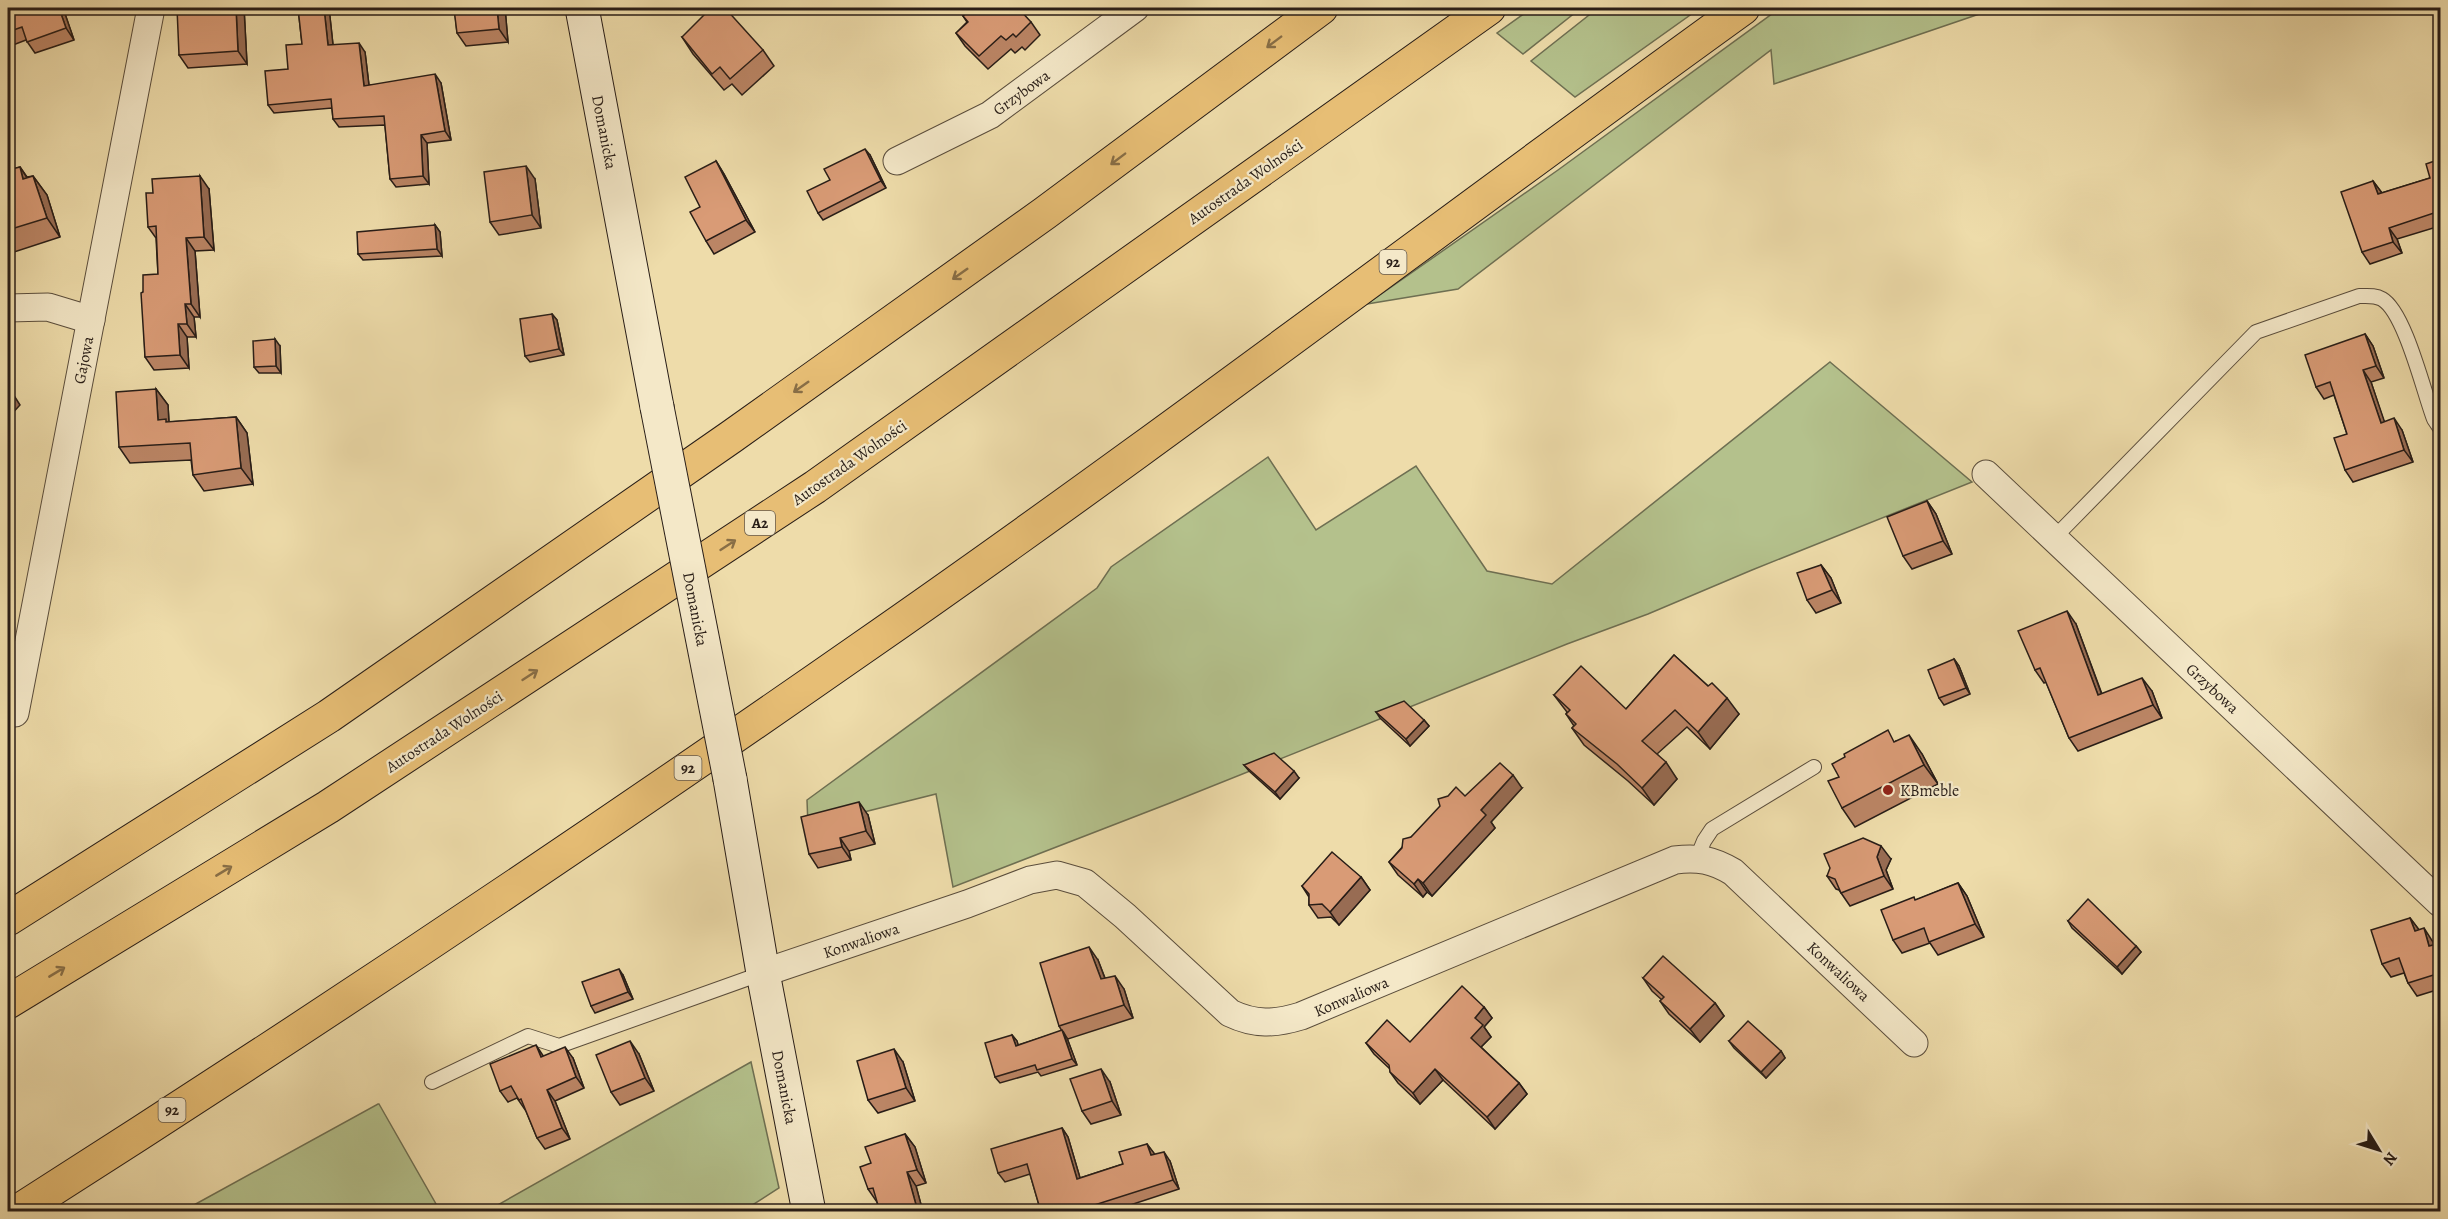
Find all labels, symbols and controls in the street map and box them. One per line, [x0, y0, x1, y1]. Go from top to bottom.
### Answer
one-way arrow [1267, 36, 1283, 49]
street label: Grzybowa [989, 64, 1055, 121]
street label: Domanicka [586, 93, 622, 172]
street label: Autostrada Wolności [1183, 134, 1307, 230]
one-way arrow [1110, 153, 1126, 165]
road number: 92 [1380, 250, 1406, 274]
one-way arrow [953, 268, 969, 280]
street label: Gajowa [69, 334, 99, 386]
one-way arrow [794, 381, 810, 393]
street label: Autostrada Wolności [787, 415, 911, 511]
road number: A2 [745, 511, 775, 535]
one-way arrow [719, 538, 736, 551]
street label: Domanicka [677, 570, 713, 649]
street label: Grzybowa [2181, 658, 2244, 719]
one-way arrow [521, 669, 537, 681]
street label: Autostrada Wolności [381, 686, 507, 778]
road number: 92 [674, 756, 702, 780]
place label: KBmeble [1900, 780, 1959, 802]
marker: KBmeble [1881, 783, 1895, 797]
one-way arrow [215, 864, 232, 876]
street label: Konwaliowa [820, 917, 903, 964]
street label: Konwaliowa [1802, 937, 1875, 1007]
one-way arrow [49, 966, 66, 978]
street label: Konwaliowa [1311, 971, 1393, 1022]
street label: Domanicka [766, 1048, 802, 1127]
road number: 92 [158, 1098, 186, 1122]
north arrow [2349, 1120, 2409, 1180]
text: N [2378, 1147, 2402, 1170]

